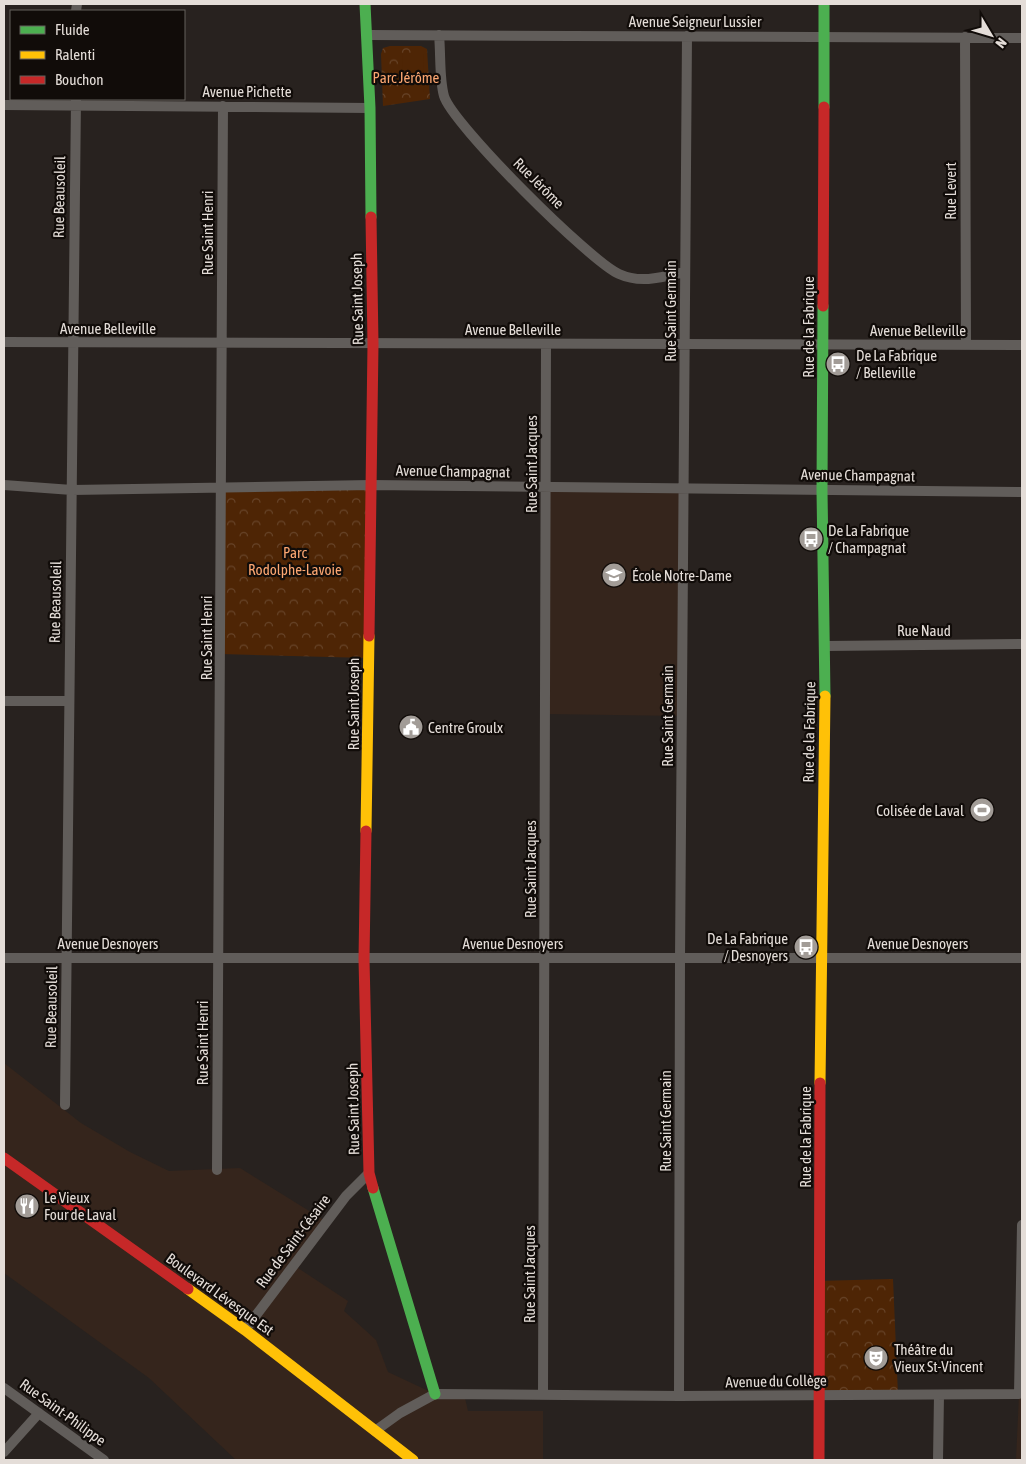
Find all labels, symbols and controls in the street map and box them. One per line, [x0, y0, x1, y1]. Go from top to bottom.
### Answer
legend [10, 10, 185, 100]
north arrow [966, 10, 1016, 60]
street label: Avenue Seigneur Lussier [629, 13, 762, 30]
text: Fluide [55, 21, 90, 38]
text: N [992, 35, 1010, 51]
text: Ralenti [55, 46, 95, 63]
park label: Parc Jérôme [373, 69, 440, 86]
text: Bouchon [55, 71, 104, 88]
street label: Avenue Pichette [202, 83, 292, 100]
street label: Rue Jérôme [510, 154, 568, 212]
street label: Rue Beausoleil [50, 156, 68, 238]
street label: Rue Levert [942, 162, 959, 220]
street label: Rue Saint Henri [199, 191, 216, 275]
street label: Rue Saint Joseph [348, 253, 366, 345]
street label: Rue Saint Germain [662, 260, 679, 362]
street label: Rue de la Fabrique [800, 276, 817, 378]
street label: Avenue Belleville [60, 320, 156, 337]
street label: Avenue Belleville [465, 321, 561, 338]
street label: Avenue Belleville [870, 322, 966, 339]
place label: De La Fabrique / Belleville [856, 347, 937, 381]
bus stop icon: De La Fabrique / Belleville [825, 351, 851, 377]
street label: Rue Saint Jacques [523, 415, 540, 513]
street label: Avenue Champagnat [396, 462, 510, 480]
street label: Avenue Champagnat [801, 466, 915, 484]
place label: De La Fabrique / Champagnat [828, 522, 909, 556]
bus stop icon: De La Fabrique / Champagnat [798, 526, 824, 552]
park label: Parc Rodolphe-Lavoie [248, 544, 342, 578]
street label: Rue Beausoleil [46, 561, 64, 643]
school or university icon: École Notre-Dame [601, 562, 627, 588]
place label: École Notre-Dame [632, 567, 732, 584]
street label: Rue Saint Henri [198, 596, 215, 680]
street label: Rue Naud [897, 622, 951, 639]
street label: Rue Saint Joseph [345, 658, 362, 750]
street label: Rue Saint Germain [659, 665, 676, 767]
street label: Rue de la Fabrique [800, 681, 818, 783]
public building icon: Centre Groulx [398, 714, 424, 740]
place label: Centre Groulx [428, 719, 503, 736]
sports icon: Colisée de Laval [969, 797, 995, 823]
place label: Colisée de Laval [876, 802, 964, 819]
street label: Rue Saint Jacques [522, 820, 539, 918]
place label: De La Fabrique / Desnoyers [707, 930, 788, 964]
bus stop icon: De La Fabrique / Desnoyers [793, 934, 819, 960]
street label: Avenue Desnoyers [58, 935, 158, 952]
street label: Avenue Desnoyers [463, 935, 563, 952]
street label: Avenue Desnoyers [868, 935, 968, 952]
street label: Rue Beausoleil [42, 966, 60, 1048]
street label: Rue Saint Henri [194, 1001, 211, 1085]
street label: Rue Saint Joseph [344, 1063, 362, 1155]
street label: Rue Saint Germain [657, 1070, 674, 1172]
street label: Rue de la Fabrique [797, 1086, 814, 1188]
place label: Le Vieux Four de Laval [44, 1189, 116, 1223]
street label: Rue de Saint-Césaire [252, 1191, 334, 1291]
restaurant icon: Le Vieux Four de Laval [14, 1193, 40, 1219]
street label: Rue Saint Jacques [521, 1225, 538, 1323]
street label: Boulevard Lévesque Est [163, 1249, 277, 1339]
place label: Théâtre du Vieux St-Vincent [894, 1341, 983, 1375]
theatre icon: Théâtre du Vieux St-Vincent [863, 1345, 889, 1371]
street label: Avenue du Collège [725, 1372, 827, 1390]
street label: Rue Saint-Philippe [17, 1375, 109, 1449]

